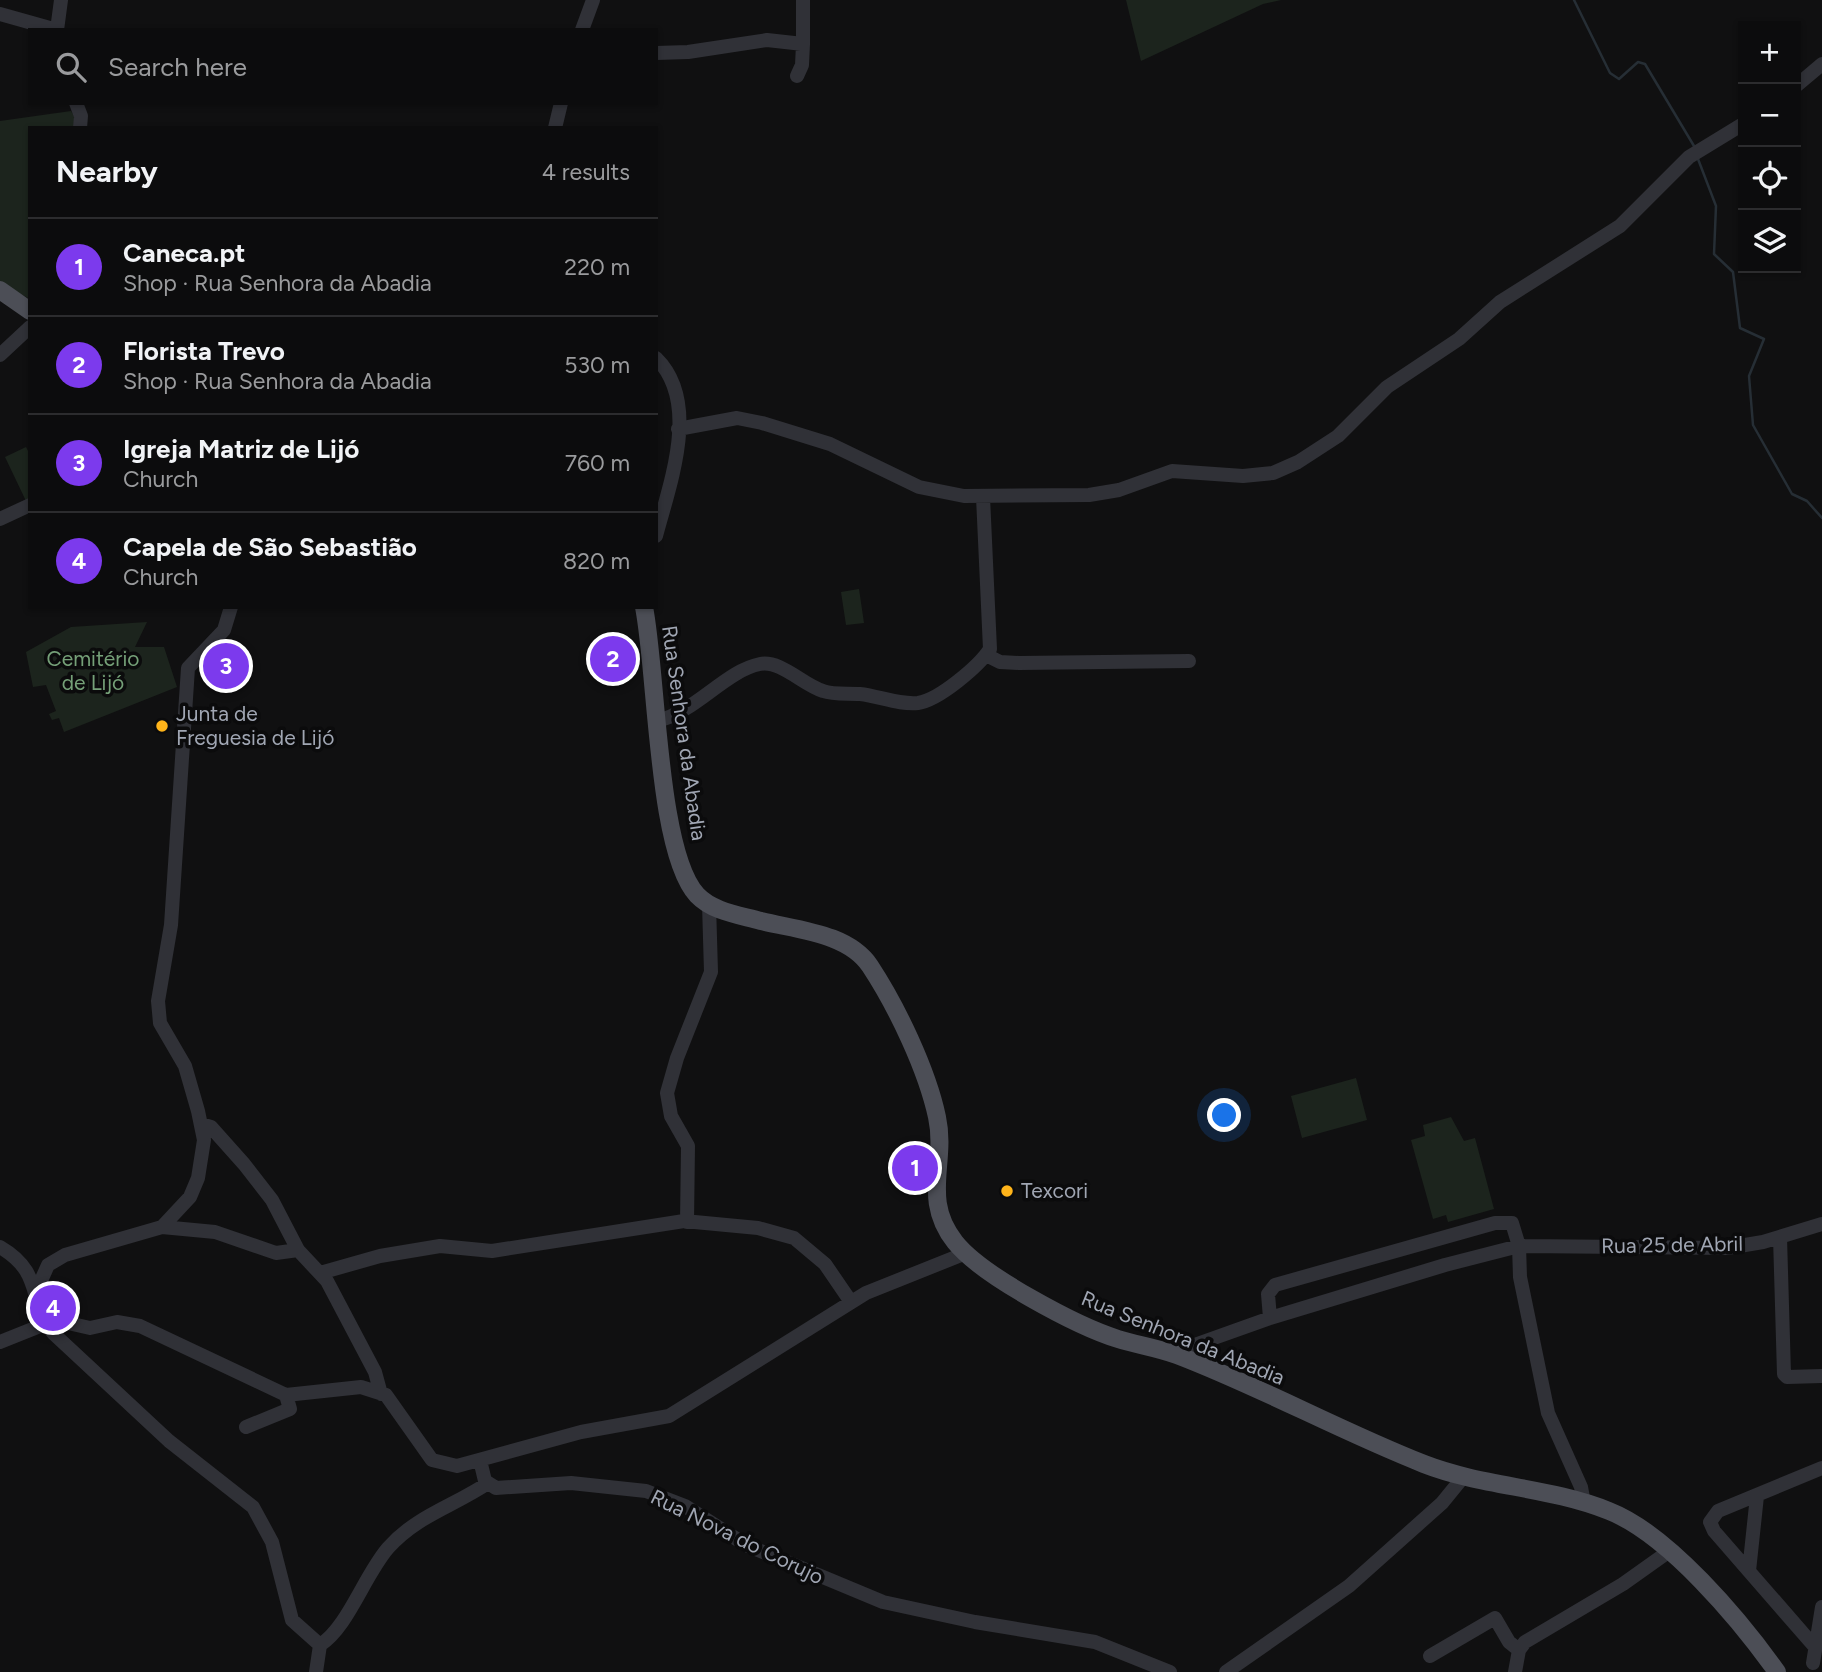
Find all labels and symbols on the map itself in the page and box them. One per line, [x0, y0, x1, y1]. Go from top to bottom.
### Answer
street label: Rua Senhora da Abadia [657, 624, 712, 842]
pin: 2 [590, 633, 636, 685]
pin: 3 [203, 640, 249, 692]
park label: Cemitério de Lijó [47, 646, 139, 695]
place label: Junta de Freguesia de Lijó [176, 701, 334, 750]
marker: Junta de Freguesia de Lijó [154, 718, 170, 734]
your location [1207, 1098, 1241, 1132]
pin: 1 [892, 1142, 938, 1194]
place label: Texcori [1021, 1178, 1088, 1203]
marker: Texcori [999, 1183, 1015, 1199]
street label: Rua 25 de Abril [1601, 1231, 1743, 1258]
pin: 4 [30, 1282, 76, 1334]
street label: Rua Senhora da Abadia [1078, 1285, 1288, 1390]
street label: Rua Nova do Corujo [647, 1484, 828, 1589]

